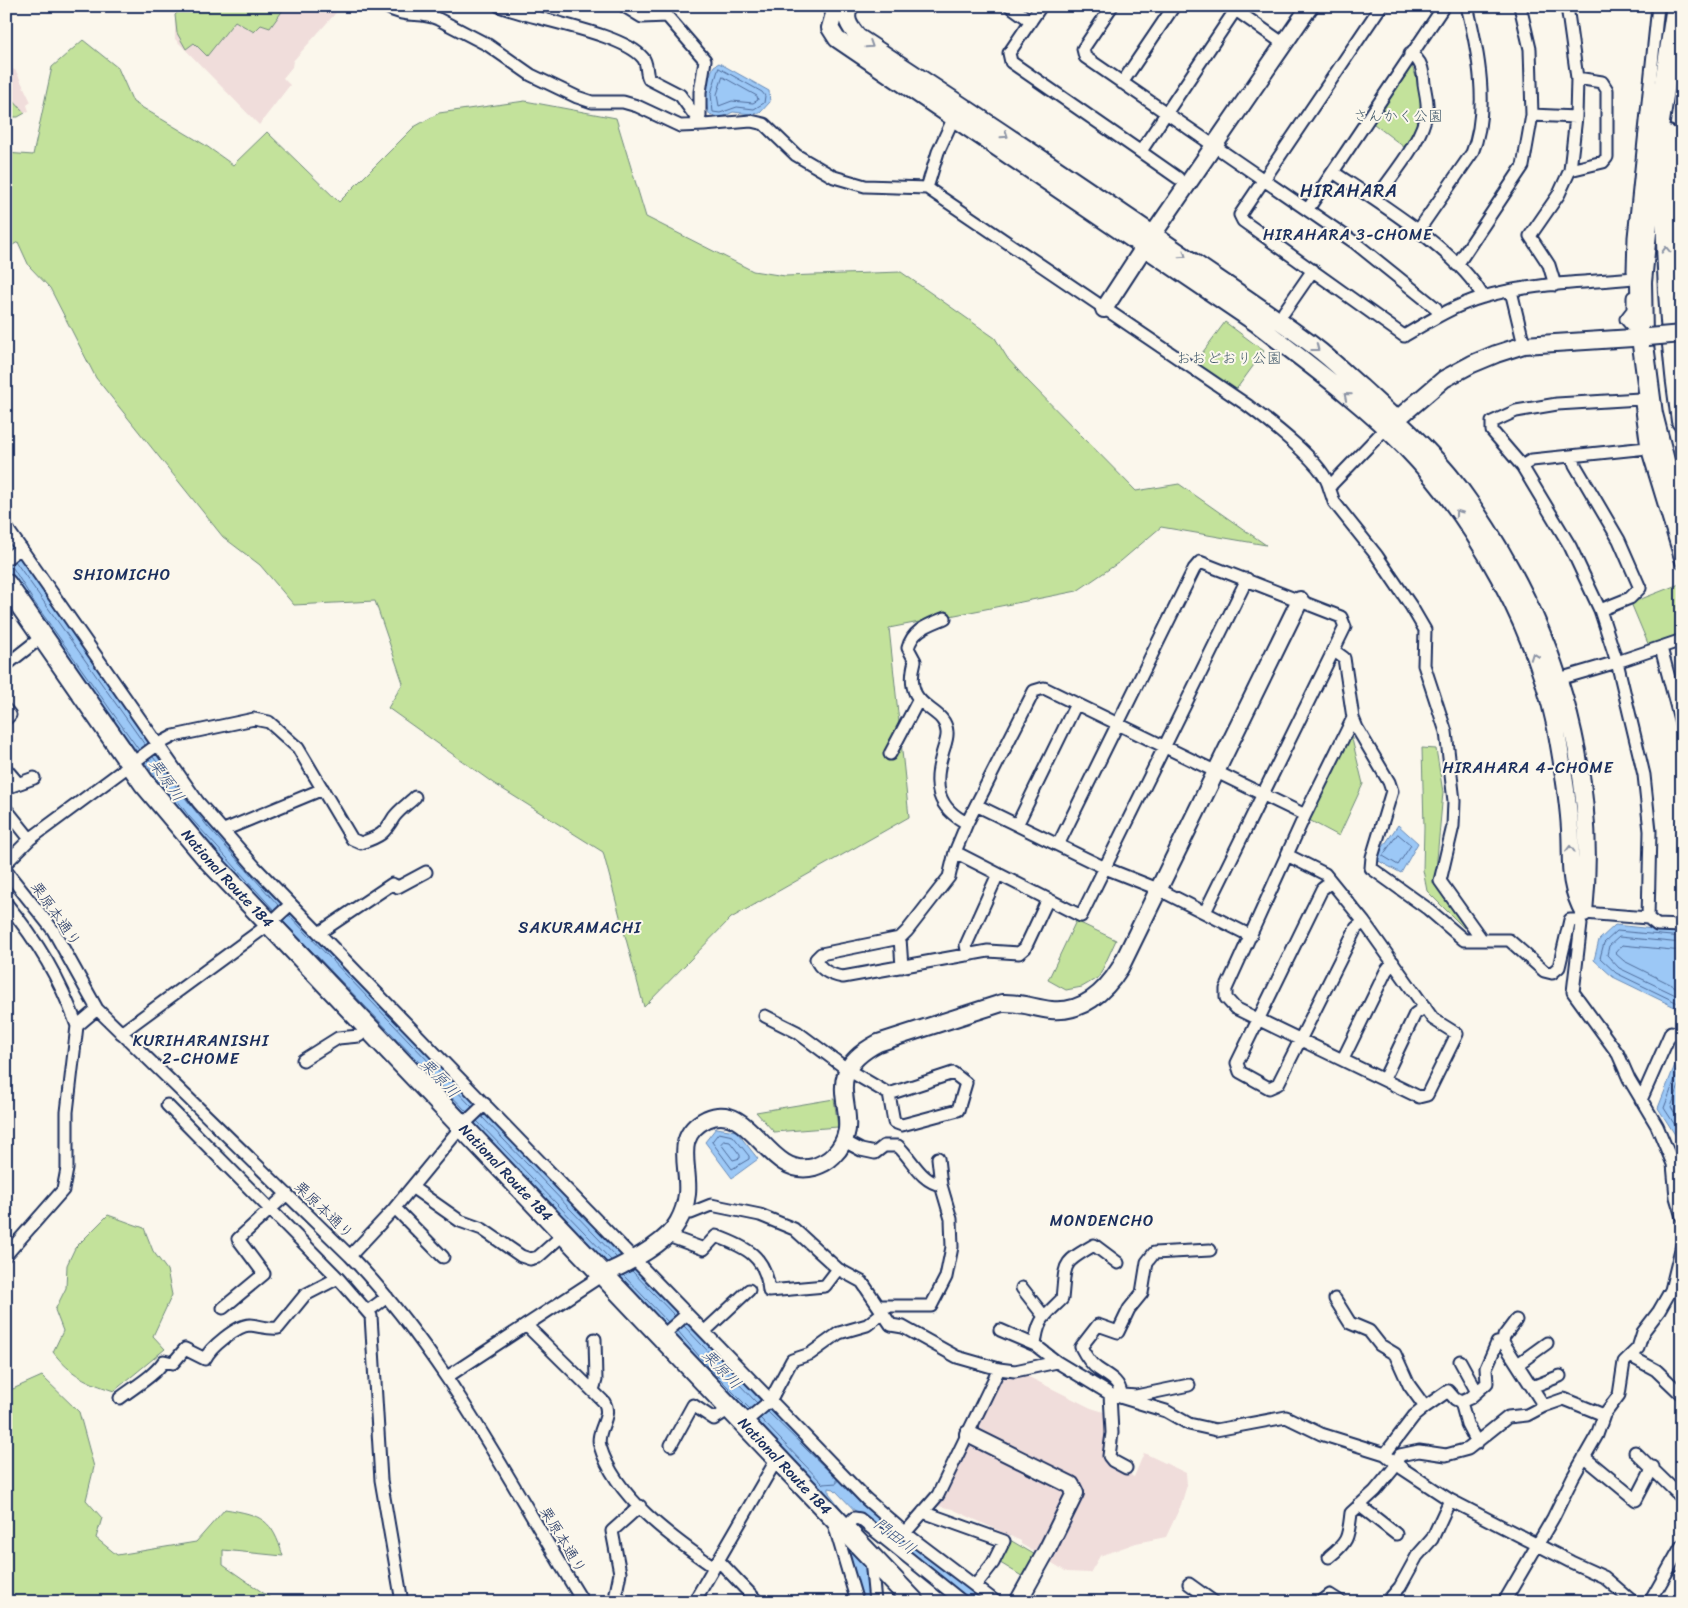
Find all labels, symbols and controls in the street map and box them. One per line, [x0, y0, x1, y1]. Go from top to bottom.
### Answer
one-way arrow [864, 38, 873, 48]
park label: さんかく公園 [1353, 103, 1443, 129]
one-way arrow [999, 129, 1009, 138]
district label: HIRAHARA [1300, 175, 1398, 207]
district label: HIRAHARA 3-CHOME [1263, 220, 1433, 249]
one-way arrow [1661, 246, 1671, 254]
one-way arrow [1177, 249, 1187, 258]
one-way arrow [1310, 343, 1319, 351]
park label: おおどおり公園 [1176, 345, 1282, 371]
one-way arrow [1343, 393, 1352, 402]
one-way arrow [1456, 510, 1464, 519]
district label: SHIOMICHO [73, 560, 171, 589]
one-way arrow [1530, 653, 1540, 661]
water label: 栗原川 [141, 752, 193, 808]
district label: HIRAHARA 4-CHOME [1442, 753, 1614, 782]
street label: National Route 184 [175, 823, 280, 934]
one-way arrow [1565, 845, 1575, 853]
street label: 栗原本通り [24, 876, 88, 952]
district label: SAKURAMACHI [518, 913, 642, 942]
district label: KURIHARANISHI 2-CHOME [133, 1026, 270, 1073]
water label: 栗原川 [413, 1051, 467, 1105]
street label: National Route 184 [452, 1117, 559, 1228]
street label: 栗原本通り [288, 1175, 360, 1245]
district label: MONDENCHO [1050, 1206, 1154, 1235]
water label: 栗原川 [695, 1342, 749, 1396]
street label: National Route 184 [731, 1411, 838, 1521]
street label: 栗原本通り [533, 1501, 593, 1579]
water label: 門田川 [867, 1510, 923, 1562]

